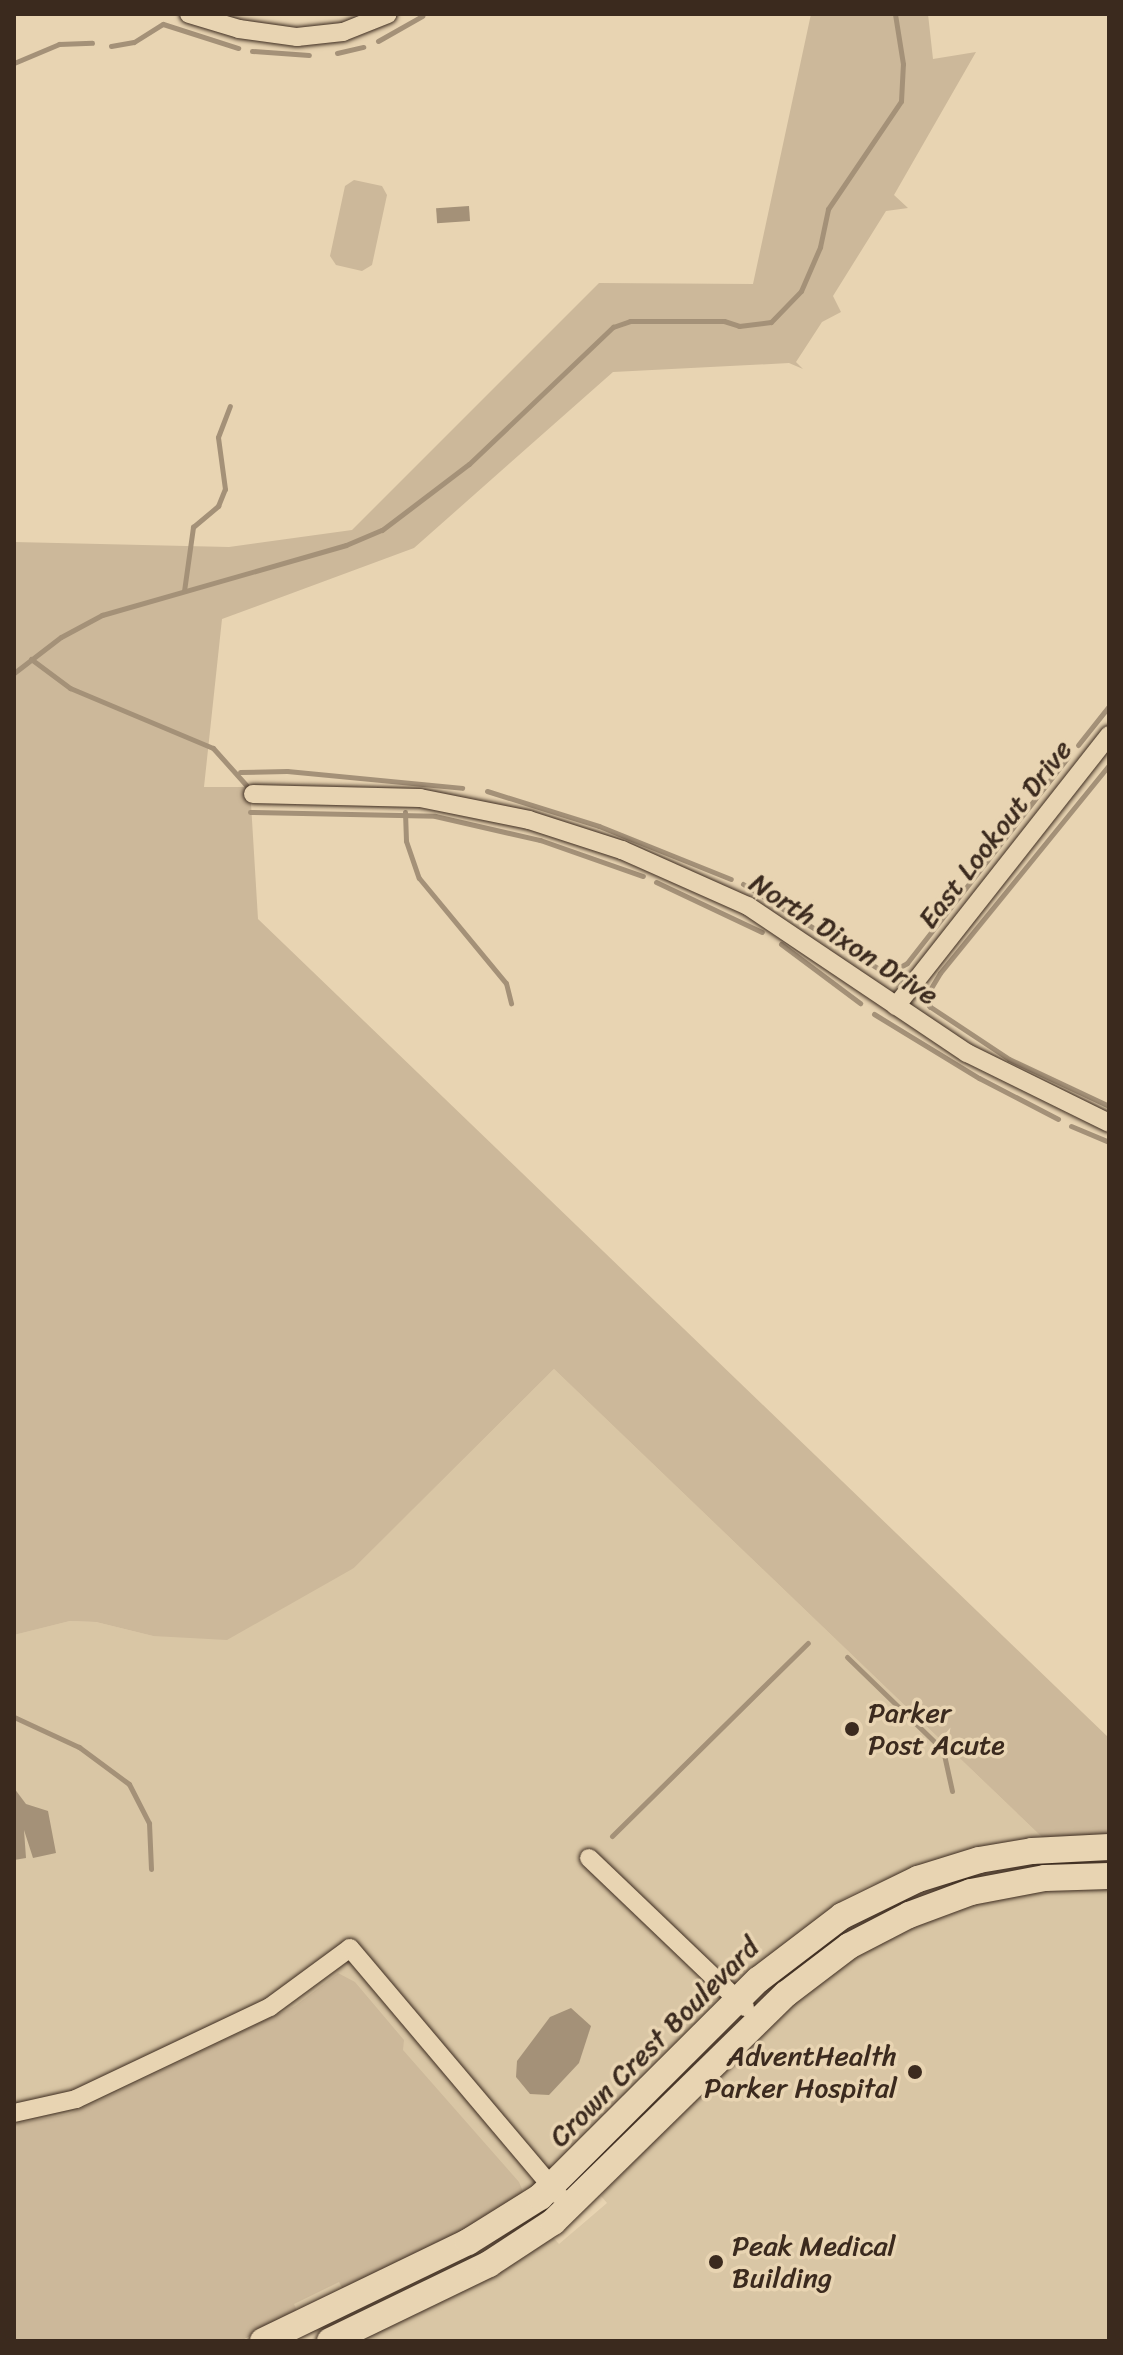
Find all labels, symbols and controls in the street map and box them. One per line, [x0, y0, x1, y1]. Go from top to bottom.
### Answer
street label: East Lookout Drive [911, 733, 1079, 935]
street label: North Dixon Drive [743, 866, 945, 1012]
place label: Parker Post Acute [868, 1696, 1006, 1762]
marker: Parker Post Acute [843, 1720, 861, 1738]
street label: Crown Crest Boulevard [543, 1931, 765, 2153]
place label: AdventHealth Parker Hospital [704, 2039, 897, 2105]
marker: AdventHealth Parker Hospital [904, 2061, 926, 2083]
place label: Peak Medical Building [732, 2229, 895, 2295]
marker: Peak Medical Building [707, 2253, 725, 2271]

